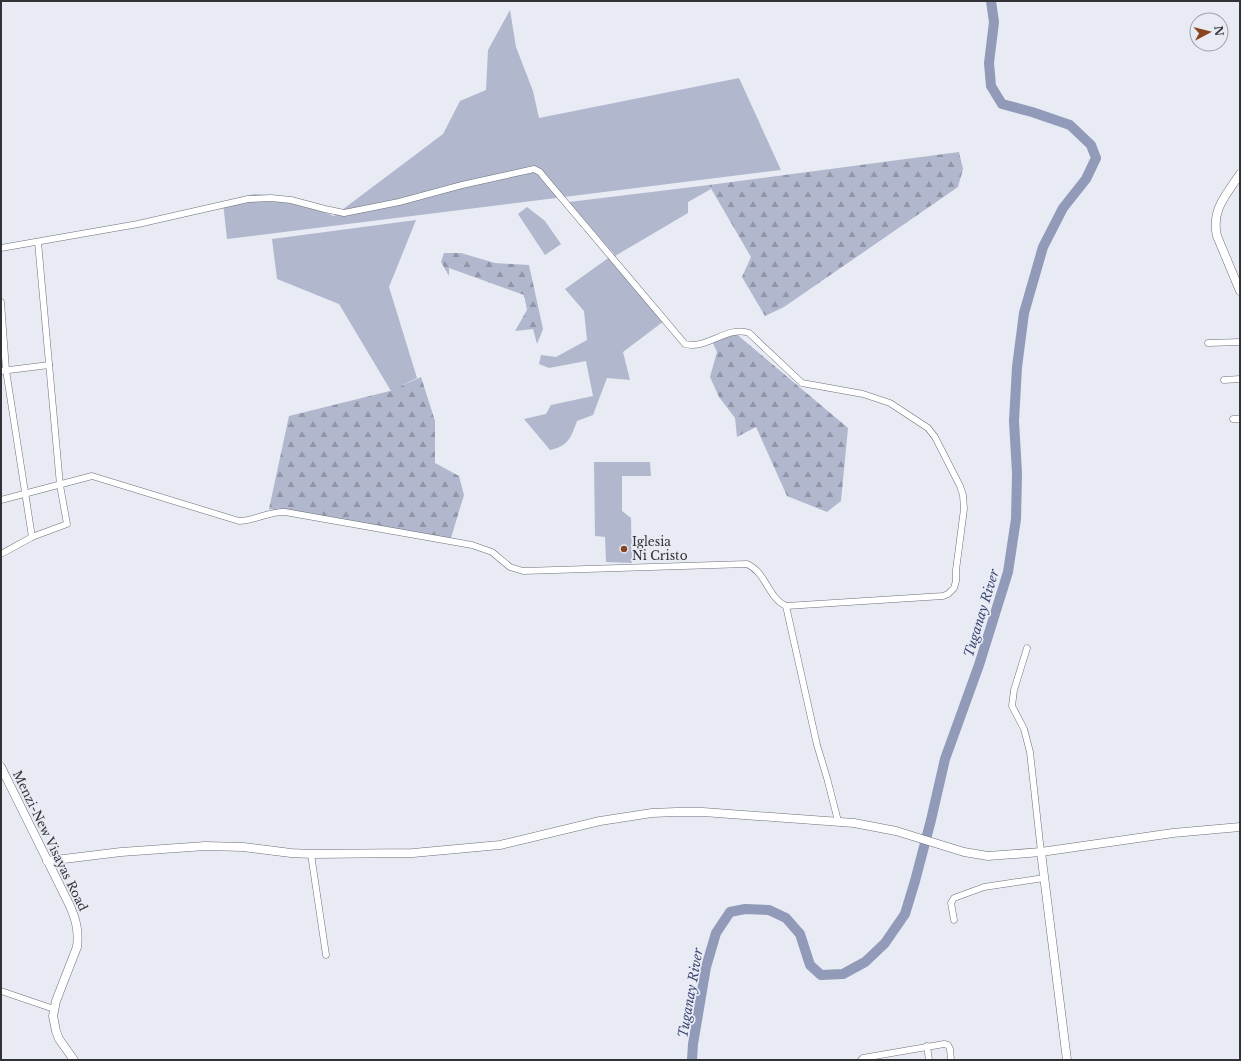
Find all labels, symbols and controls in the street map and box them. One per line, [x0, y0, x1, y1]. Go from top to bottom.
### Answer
north arrow [1189, 12, 1229, 52]
text: N [1211, 25, 1227, 37]
place label: Iglesia Ni Cristo [632, 534, 688, 563]
marker: Iglesia Ni Cristo [619, 544, 629, 554]
water label: Tuganay River [960, 566, 1003, 659]
street label: Menzi-New Visayas Road [10, 768, 91, 913]
water label: Tuganay River [674, 946, 707, 1039]

